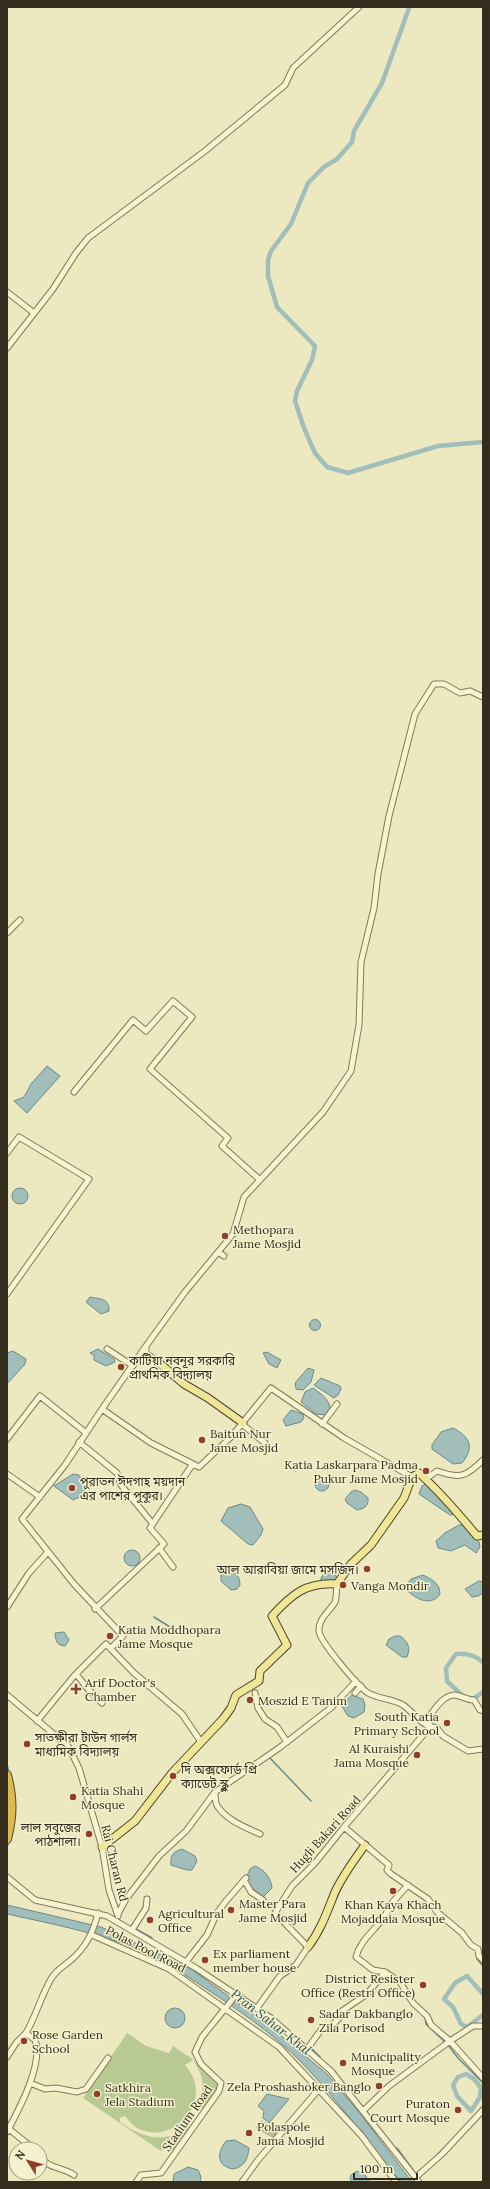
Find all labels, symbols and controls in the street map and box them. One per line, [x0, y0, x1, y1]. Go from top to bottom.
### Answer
place label: Methopara Jame Mosjid [232, 1222, 301, 1251]
marker: Methopara Jame Mosjid [220, 1231, 230, 1241]
place label: কাটিয়া নবনূর সরকারি প্রাথমিক বিদ্যালয় [128, 1353, 236, 1382]
marker: কাটিয়া নবনূর সরকারি প্রাথমিক বিদ্যালয় [116, 1362, 126, 1372]
place label: Baitun Nur Jame Mosjid [209, 1426, 278, 1455]
marker: Baitun Nur Jame Mosjid [197, 1435, 207, 1445]
place label: Katia Laskarpara Padma Pukur Jame Mosjid [284, 1457, 418, 1486]
marker: Katia Laskarpara Padma Pukur Jame Mosjid [421, 1466, 431, 1476]
place label: পুরাতন ঈদগাহ ময়দান এর পাশের পুকুর। [80, 1474, 186, 1504]
marker: পুরাতন ঈদগাহ ময়দান এর পাশের পুকুর। [67, 1483, 77, 1493]
place label: আল আরাবিয়া জামে মসজিদ। [216, 1562, 359, 1577]
marker: আল আরাবিয়া জামে মসজিদ। [362, 1564, 372, 1574]
place label: Vanga Mondir [350, 1578, 430, 1593]
marker: Vanga Mondir [338, 1580, 348, 1590]
place label: Katia Moddhopara Jame Mosque [117, 1622, 221, 1651]
marker: Katia Moddhopara Jame Mosque [105, 1631, 115, 1641]
place label: Arif Doctor's Chamber [84, 1675, 156, 1704]
marker: Arif Doctor's Chamber [70, 1683, 82, 1695]
place label: Moszid E Tanim [258, 1693, 347, 1708]
marker: Moszid E Tanim [245, 1695, 255, 1705]
place label: South Katia Primary School [354, 1709, 439, 1738]
marker: South Katia Primary School [442, 1718, 452, 1728]
place label: সাতক্ষীরা টাউন গার্লস মাধ্যমিক বিদ্যালয় [34, 1730, 138, 1759]
marker: সাতক্ষীরা টাউন গার্লস মাধ্যমিক বিদ্যালয় [22, 1739, 32, 1749]
place label: Al Kuraishi Jama Mosque [333, 1741, 409, 1770]
marker: Al Kuraishi Jama Mosque [412, 1750, 422, 1760]
place label: দি অক্সফোর্ড প্রি ক্যাডেট স্কুল [180, 1762, 258, 1792]
marker: দি অক্সফোর্ড প্রি ক্যাডেট স্কুল [168, 1771, 178, 1781]
place label: Katia Shahi Mosque [81, 1783, 143, 1812]
marker: Katia Shahi Mosque [68, 1792, 78, 1802]
street label: Hugli Bakari Road [286, 1792, 364, 1876]
place label: লাল সবুজের পাঠশালা। [20, 1820, 82, 1849]
street label: Rai Charan Rd [98, 1823, 132, 1903]
marker: লাল সবুজের পাঠশালা। [84, 1829, 94, 1839]
marker: Khan Kaya Khach Mojaddaia Mosque [388, 1886, 398, 1896]
place label: Master Para Jame Mosjid [238, 1896, 307, 1925]
place label: Khan Kaya Khach Mojaddaia Mosque [341, 1897, 446, 1926]
marker: Master Para Jame Mosjid [226, 1905, 236, 1915]
place label: Agricultural Office [157, 1906, 224, 1935]
marker: Agricultural Office [145, 1915, 155, 1925]
street label: Polas Pool Road [103, 1922, 189, 1976]
place label: Ex parliament member house [213, 1946, 297, 1975]
marker: Ex parliament member house [200, 1955, 210, 1965]
place label: District Resister Office (Restri Office) [301, 1971, 416, 2001]
marker: District Resister Office (Restri Office) [418, 1980, 428, 1990]
water label: Pran Sahar Khal [227, 1985, 315, 2059]
place label: Sadar Dakbanglo Zila Porisod [319, 2006, 413, 2035]
marker: Sadar Dakbanglo Zila Porisod [306, 2015, 316, 2025]
place label: Rose Garden School [32, 2027, 103, 2056]
marker: Rose Garden School [19, 2036, 29, 2046]
place label: Municipality Mosque [351, 2049, 421, 2078]
marker: Municipality Mosque [338, 2058, 348, 2068]
place label: Zela Proshashoker Banglo [227, 2079, 371, 2094]
place label: Satkhira Jela Stadium [104, 2080, 175, 2109]
marker: Zela Proshashoker Banglo [374, 2081, 384, 2091]
street label: Stadium Road [159, 2082, 215, 2154]
marker: Satkhira Jela Stadium [92, 2089, 102, 2099]
place label: Puraton Court Mosque [370, 2096, 450, 2125]
marker: Puraton Court Mosque [453, 2105, 463, 2115]
place label: Polaspole Jama Mosjid [256, 2119, 325, 2148]
marker: Polaspole Jama Mosjid [244, 2128, 254, 2138]
north arrow [8, 2141, 48, 2181]
text: N [12, 2147, 28, 2163]
scale bar [354, 2155, 417, 2181]
text: 100 m [360, 2161, 393, 2176]

